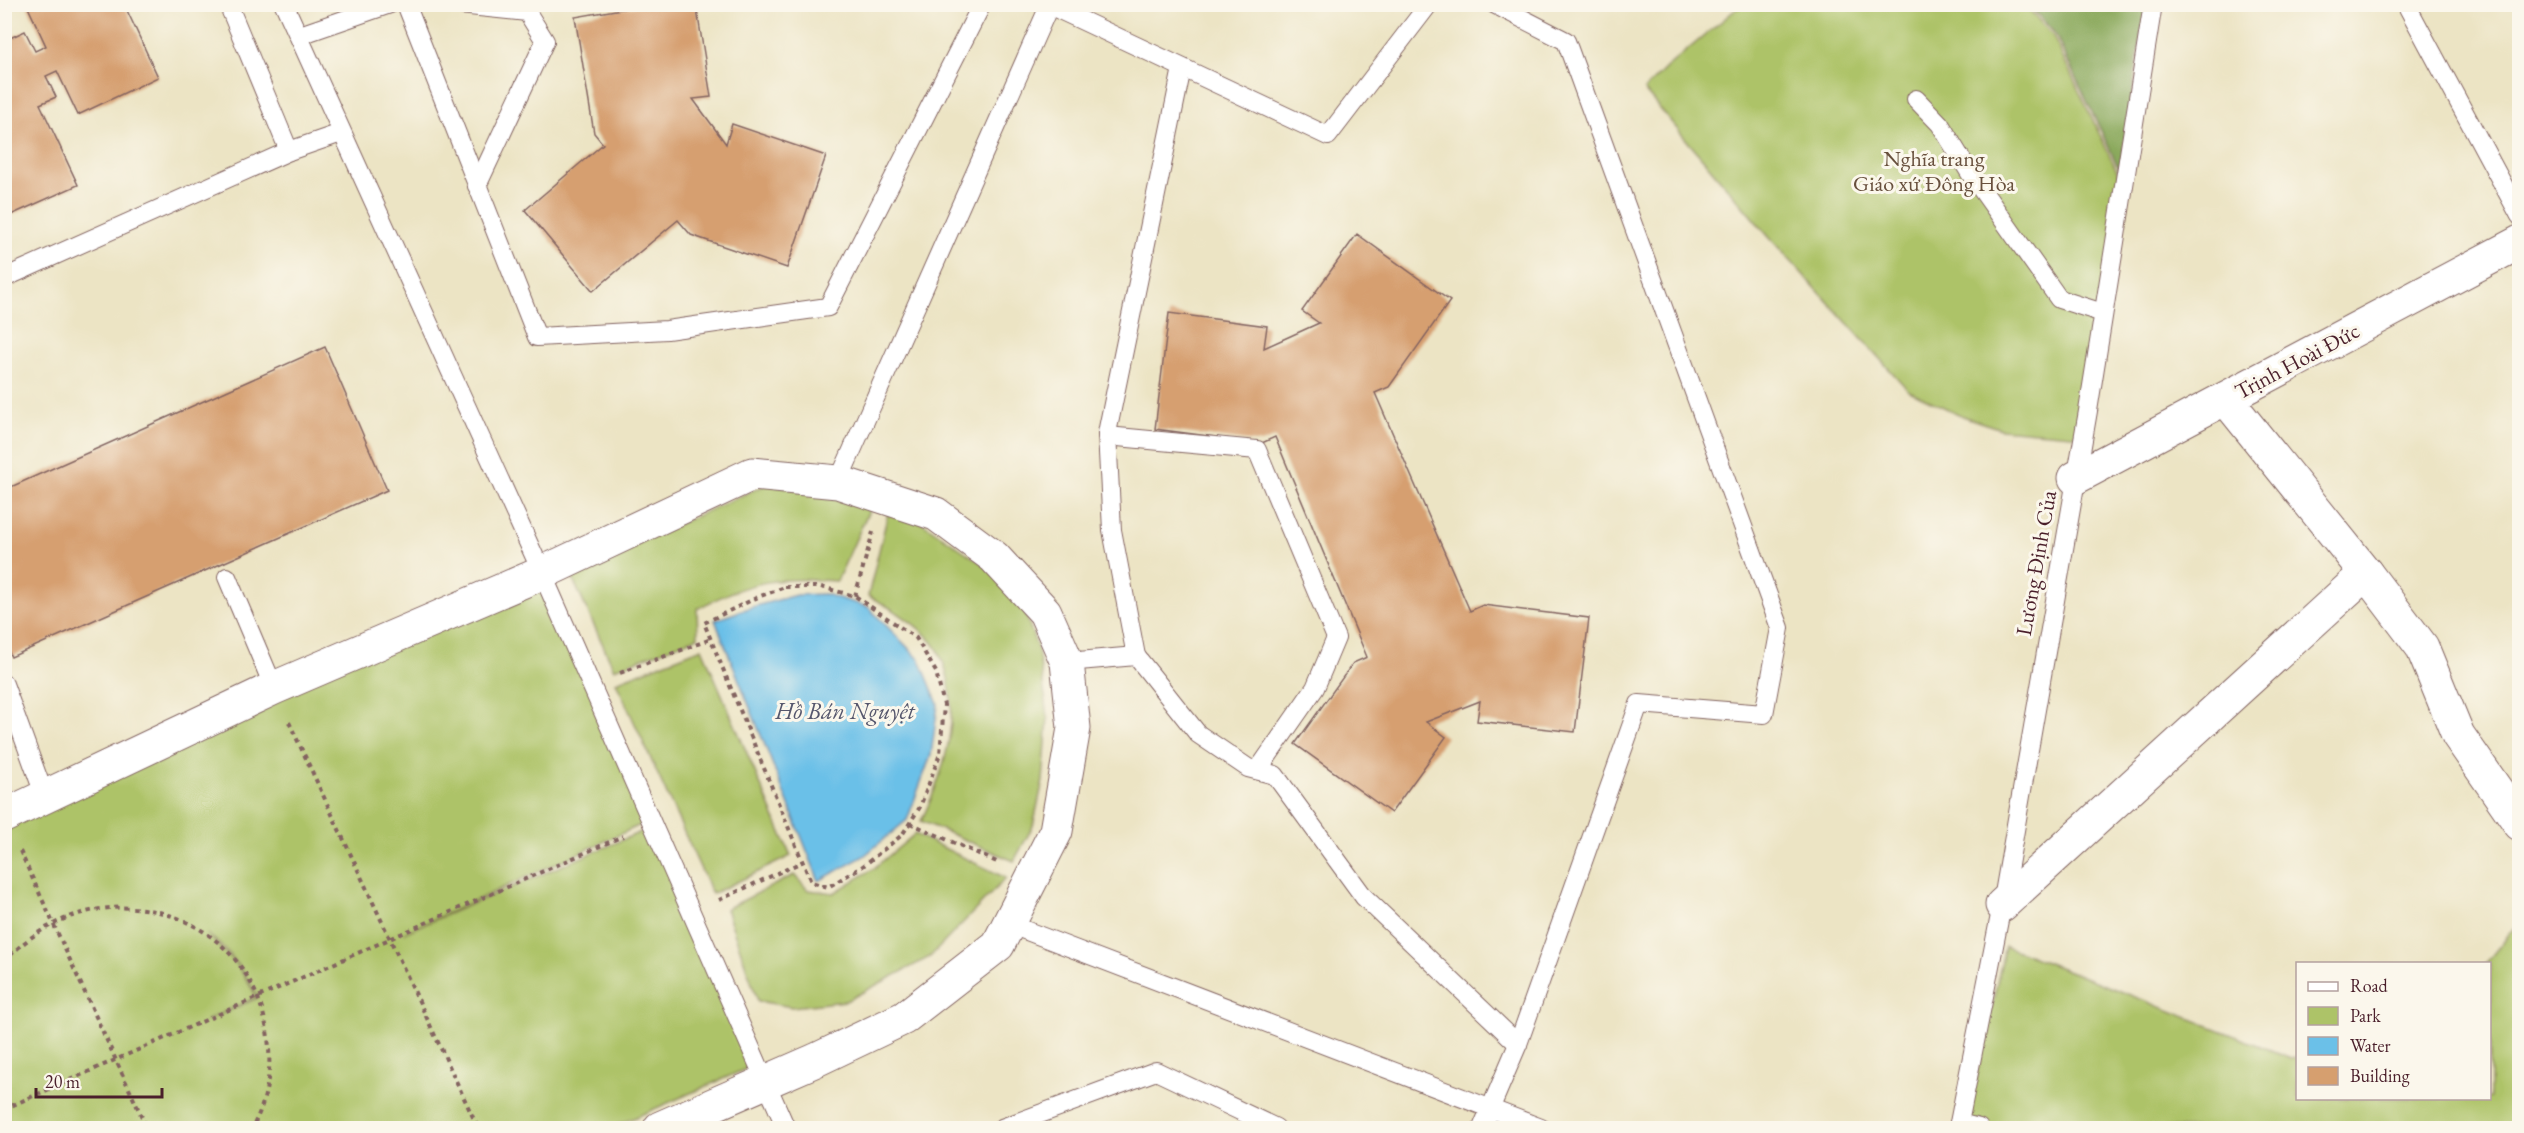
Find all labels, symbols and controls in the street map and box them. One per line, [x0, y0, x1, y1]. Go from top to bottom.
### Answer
park label: Nghĩa trang Giáo xứ Đông Hòa [1853, 144, 2015, 198]
street label: Trịnh Hoài Đức [2230, 316, 2364, 406]
street label: Lương Định Của [2009, 488, 2063, 638]
water label: Hồ Bán Nguyệt [774, 695, 916, 726]
legend [2296, 962, 2491, 1100]
text: Road [2350, 974, 2389, 997]
text: Park [2350, 1004, 2381, 1027]
text: Water [2350, 1034, 2391, 1057]
scale bar [36, 1061, 162, 1099]
text: Building [2350, 1064, 2410, 1087]
text: 20 m [45, 1070, 80, 1093]

